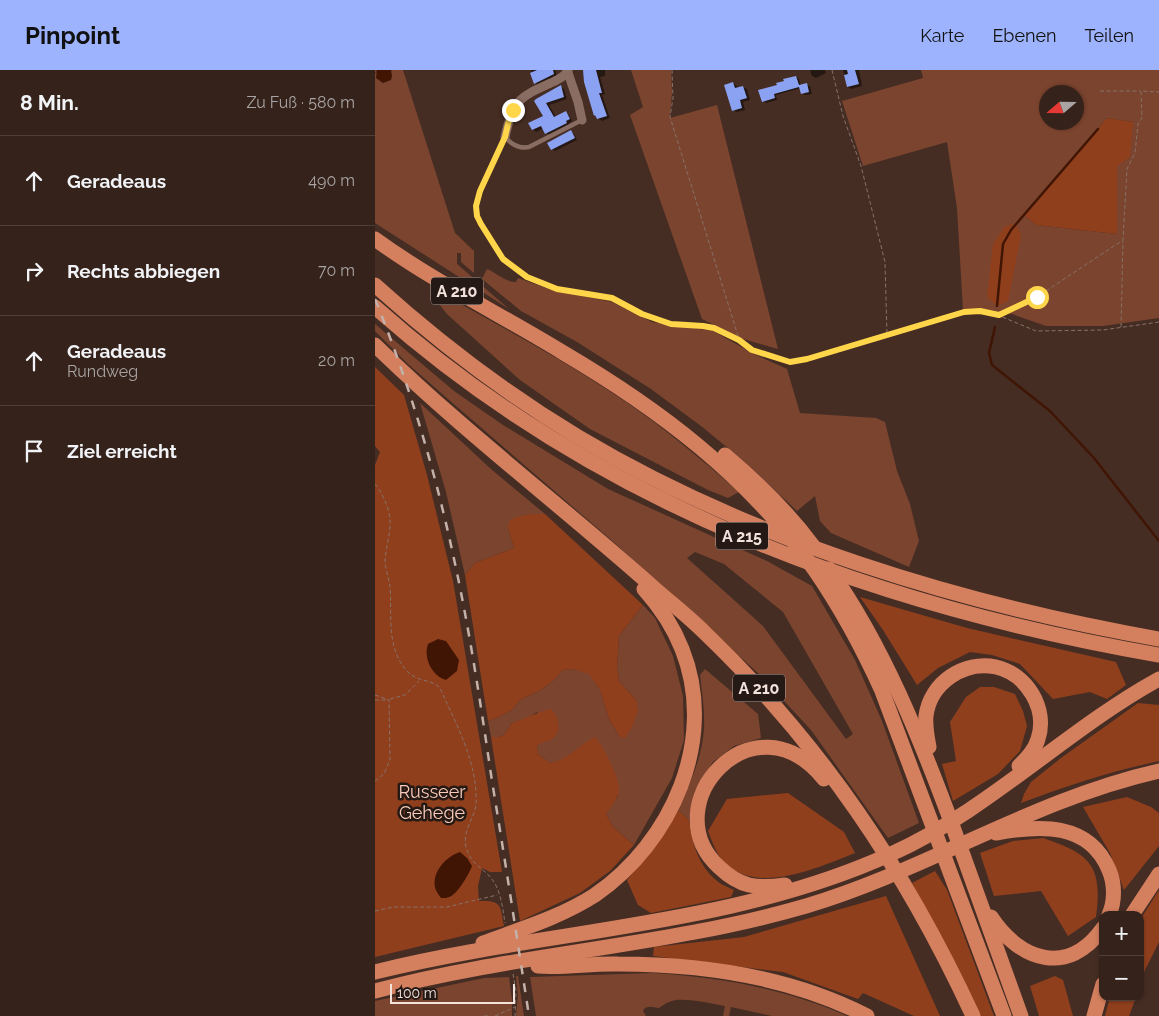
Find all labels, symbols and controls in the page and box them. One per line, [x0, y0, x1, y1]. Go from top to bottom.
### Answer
text: Pinpoint [25, 21, 120, 50]
text: Karte [920, 25, 964, 46]
text: Ebenen [992, 25, 1057, 46]
text: Teilen [1085, 25, 1134, 46]
north arrow [1039, 85, 1084, 130]
text: 8 Min. [20, 90, 79, 115]
text: Zu Fuß · 580 m [246, 93, 355, 112]
route end [502, 99, 525, 122]
icon: ahead [20, 167, 48, 195]
text: Geradeaus [67, 170, 166, 192]
text: 490 m [308, 171, 355, 190]
icon: right [20, 257, 48, 285]
text: Rechts abbiegen [67, 260, 220, 282]
text: 70 m [318, 261, 355, 280]
road number: A 210 [431, 278, 483, 305]
route start [1026, 286, 1049, 309]
text: Geradeaus [67, 340, 166, 362]
icon: ahead [20, 347, 48, 375]
text: 20 m [318, 351, 355, 370]
text: Rundweg [67, 362, 138, 381]
icon: arrive [20, 437, 48, 465]
text: Ziel erreicht [67, 440, 177, 462]
road number: A 215 [716, 522, 768, 550]
road number: A 210 [733, 674, 785, 702]
park label: Russeer Gehege [398, 781, 466, 823]
map controls [1099, 911, 1144, 1001]
button: + [1099, 911, 1144, 956]
button: − [1099, 956, 1144, 1001]
scale bar [390, 981, 515, 1004]
text: 100 m [397, 985, 437, 1001]

